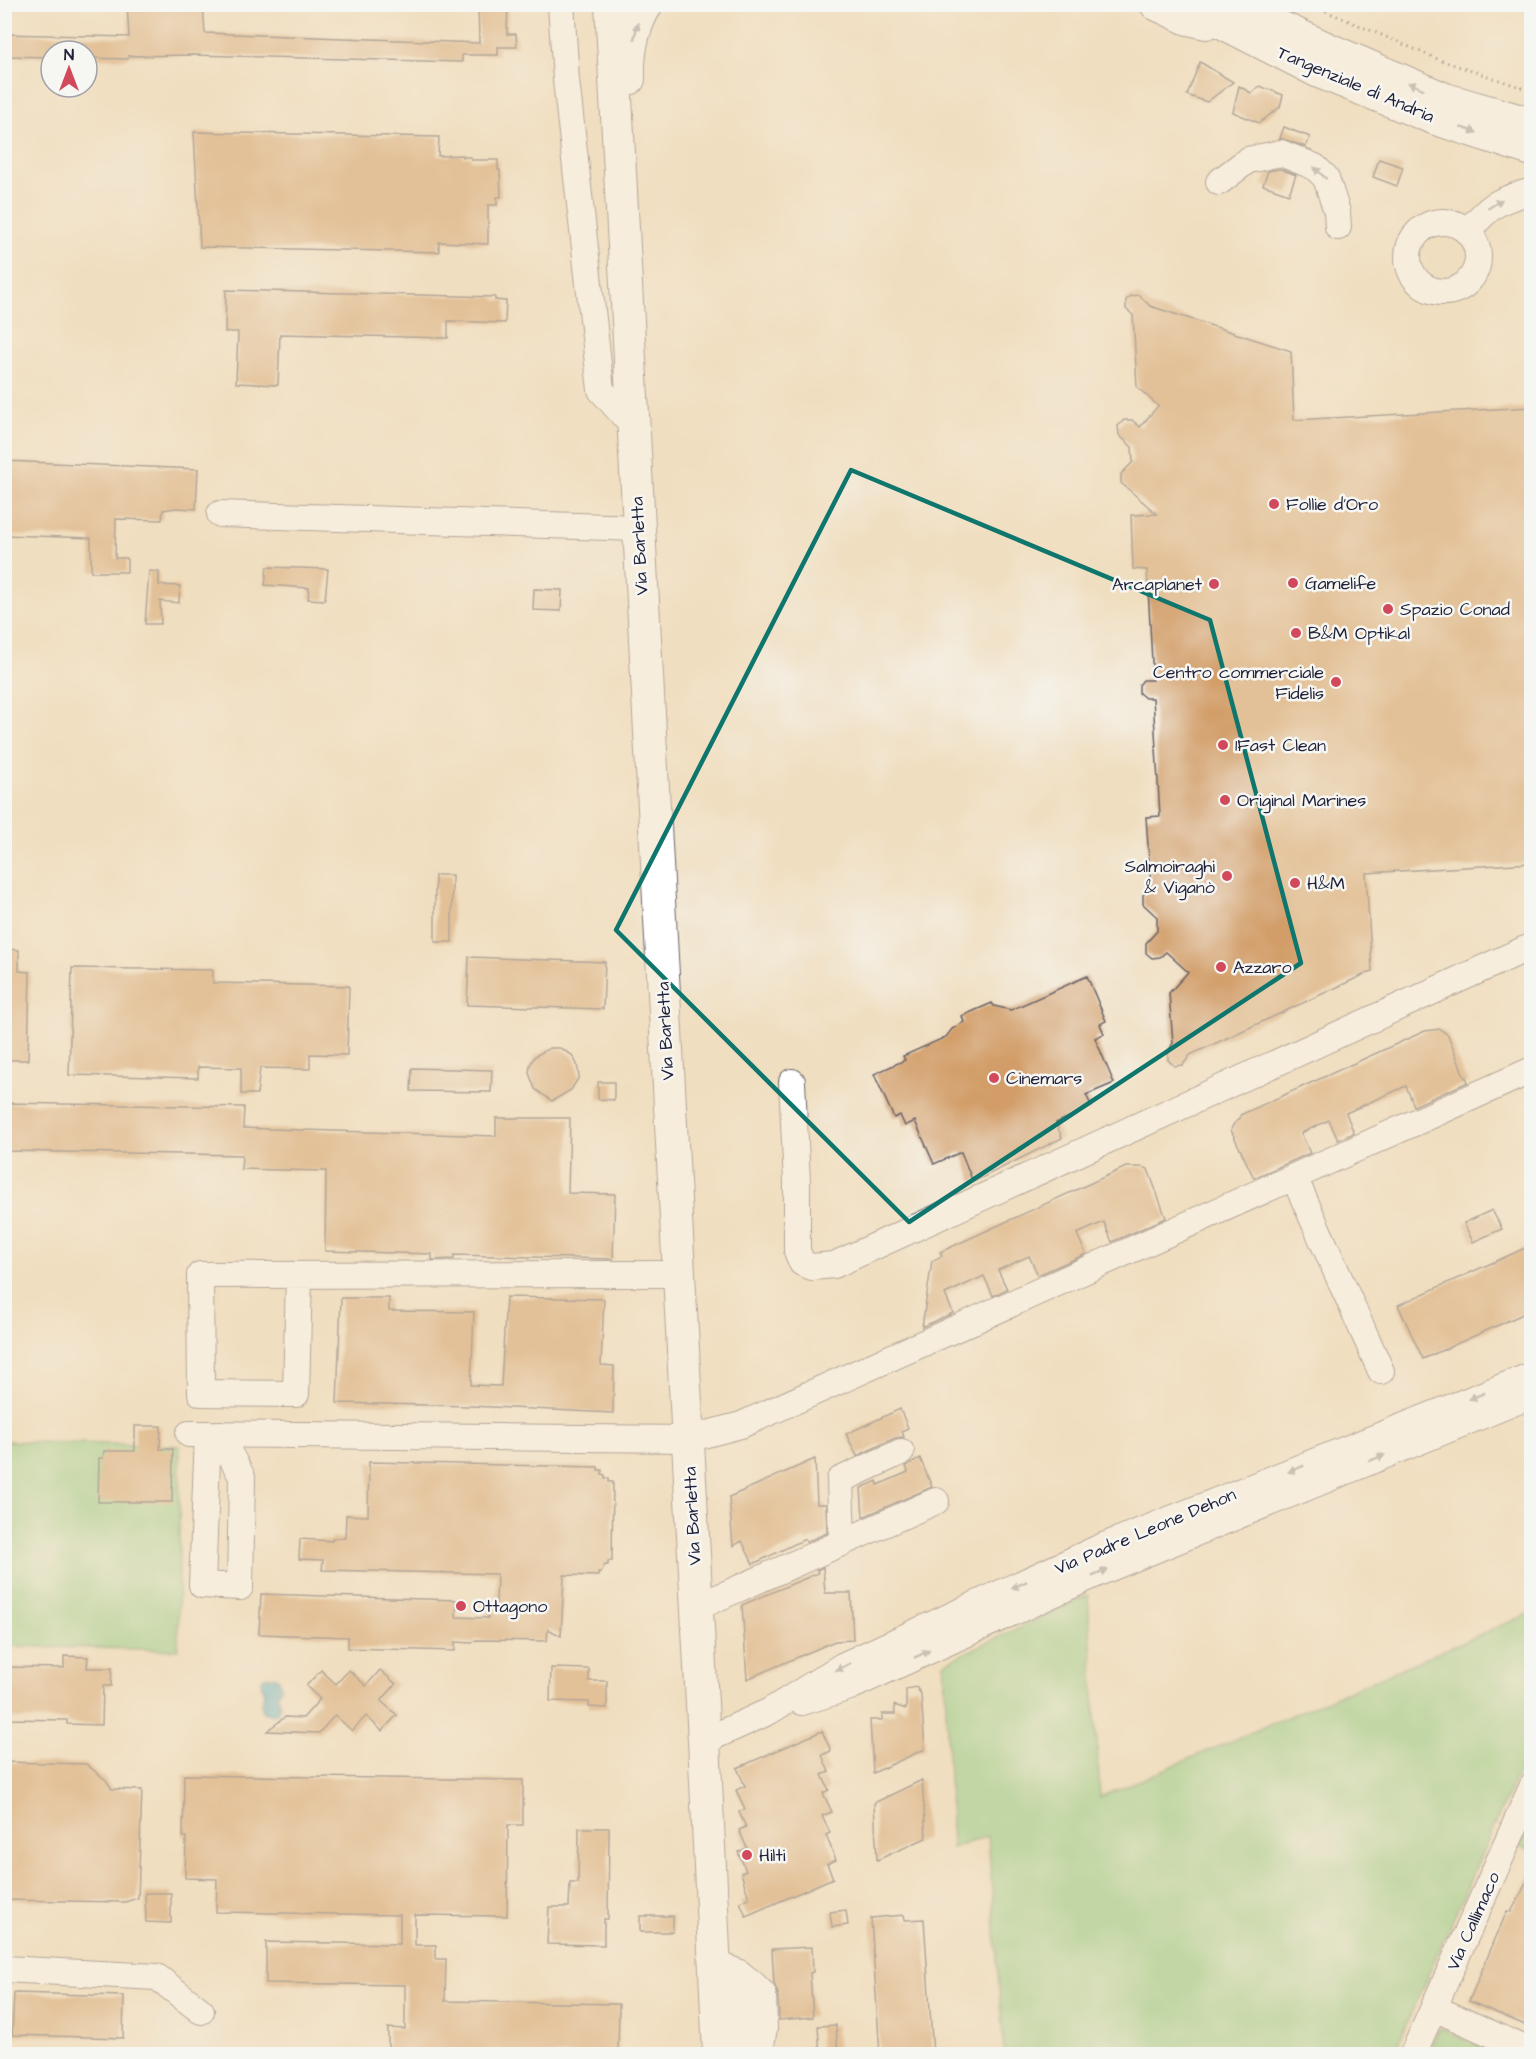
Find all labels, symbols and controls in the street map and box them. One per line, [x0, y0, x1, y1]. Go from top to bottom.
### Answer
one-way arrow [631, 22, 641, 40]
north arrow [39, 39, 99, 99]
street label: Tangenziale di Andria [1273, 40, 1438, 130]
text: N [64, 44, 74, 66]
one-way arrow [1407, 81, 1425, 90]
one-way arrow [1460, 126, 1478, 135]
one-way arrow [1312, 166, 1327, 180]
one-way arrow [1487, 199, 1504, 210]
place label: Follie d'Oro [1286, 492, 1378, 517]
street label: Via Barletta [624, 496, 655, 596]
marker: Follie d'Oro [1267, 497, 1281, 511]
place label: Gamelife [1305, 571, 1377, 596]
place label: Arcaplanet [1112, 572, 1203, 597]
marker: Gamelife [1286, 576, 1300, 590]
marker: Arcaplanet [1207, 577, 1221, 591]
place label: Spazio Conad [1400, 597, 1510, 622]
marker: Spazio Conad [1381, 602, 1395, 616]
place label: B&M Optikal [1308, 621, 1410, 646]
marker: B&M Optikal [1289, 626, 1303, 640]
place label: Centro commerciale Fidelis [1153, 660, 1324, 706]
marker: Centro commerciale Fidelis [1329, 675, 1343, 689]
place label: 1Fast Clean [1235, 733, 1326, 758]
marker: 1Fast Clean [1216, 738, 1230, 752]
place label: Original Marines [1237, 788, 1366, 814]
marker: Original Marines [1218, 793, 1232, 807]
place label: Salmoiraghi & Viganò [1125, 854, 1215, 901]
marker: Salmoiraghi & Viganò [1220, 869, 1234, 883]
place label: H&M [1307, 871, 1345, 896]
marker: H&M [1288, 876, 1302, 890]
place label: Azzaro [1233, 955, 1292, 980]
marker: Azzaro [1214, 960, 1228, 974]
street label: Via Barletta [650, 981, 681, 1081]
place label: Cinemars [1006, 1066, 1082, 1091]
marker: Cinemars [987, 1071, 1001, 1085]
one-way arrow [1468, 1392, 1486, 1402]
one-way arrow [1368, 1453, 1386, 1462]
one-way arrow [1287, 1465, 1305, 1474]
street label: Via Barletta [677, 1466, 708, 1566]
street label: Via Padre Leone Dehon [1051, 1482, 1240, 1581]
one-way arrow [1091, 1568, 1108, 1577]
one-way arrow [1011, 1580, 1028, 1589]
place label: Ottagono [473, 1594, 547, 1620]
marker: Ottagono [454, 1599, 468, 1613]
one-way arrow [914, 1650, 931, 1659]
one-way arrow [834, 1662, 851, 1672]
place label: Hilti [759, 1843, 786, 1868]
marker: Hilti [740, 1848, 754, 1862]
street label: Via Callimaco [1441, 1868, 1506, 1974]

